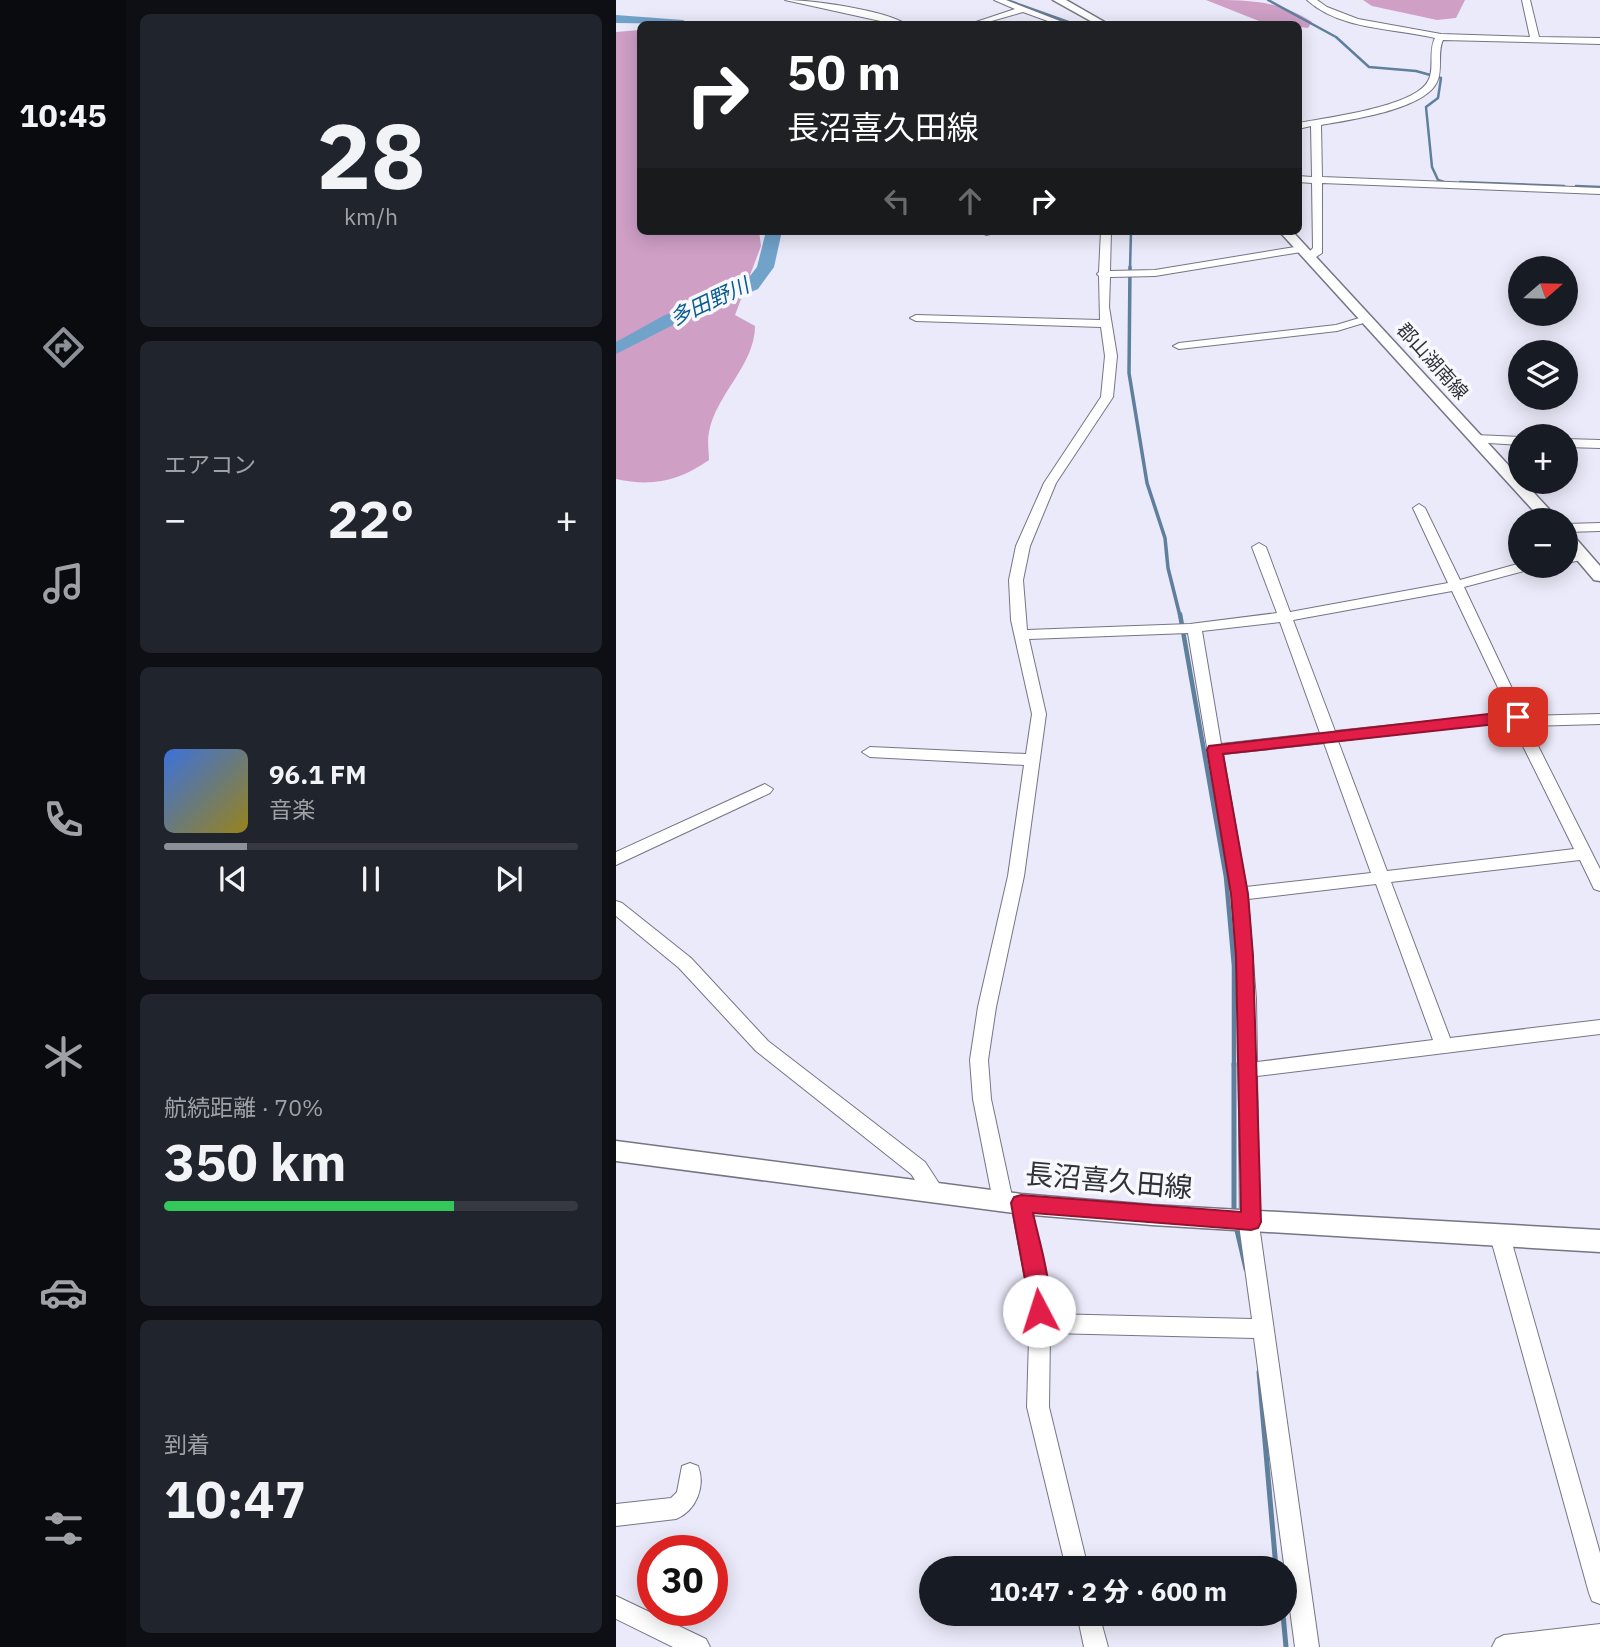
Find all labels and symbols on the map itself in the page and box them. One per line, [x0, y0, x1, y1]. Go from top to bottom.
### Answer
north arrow [1508, 256, 1578, 326]
water label: 多田野川 [665, 270, 755, 331]
street label: 郡山湖南線 [1392, 318, 1474, 404]
pin [1488, 687, 1548, 747]
street label: 長沼喜久田線 [1024, 1154, 1194, 1206]
position arrow [1002, 1274, 1076, 1348]
speed limit sign: 30 [637, 1535, 728, 1626]

